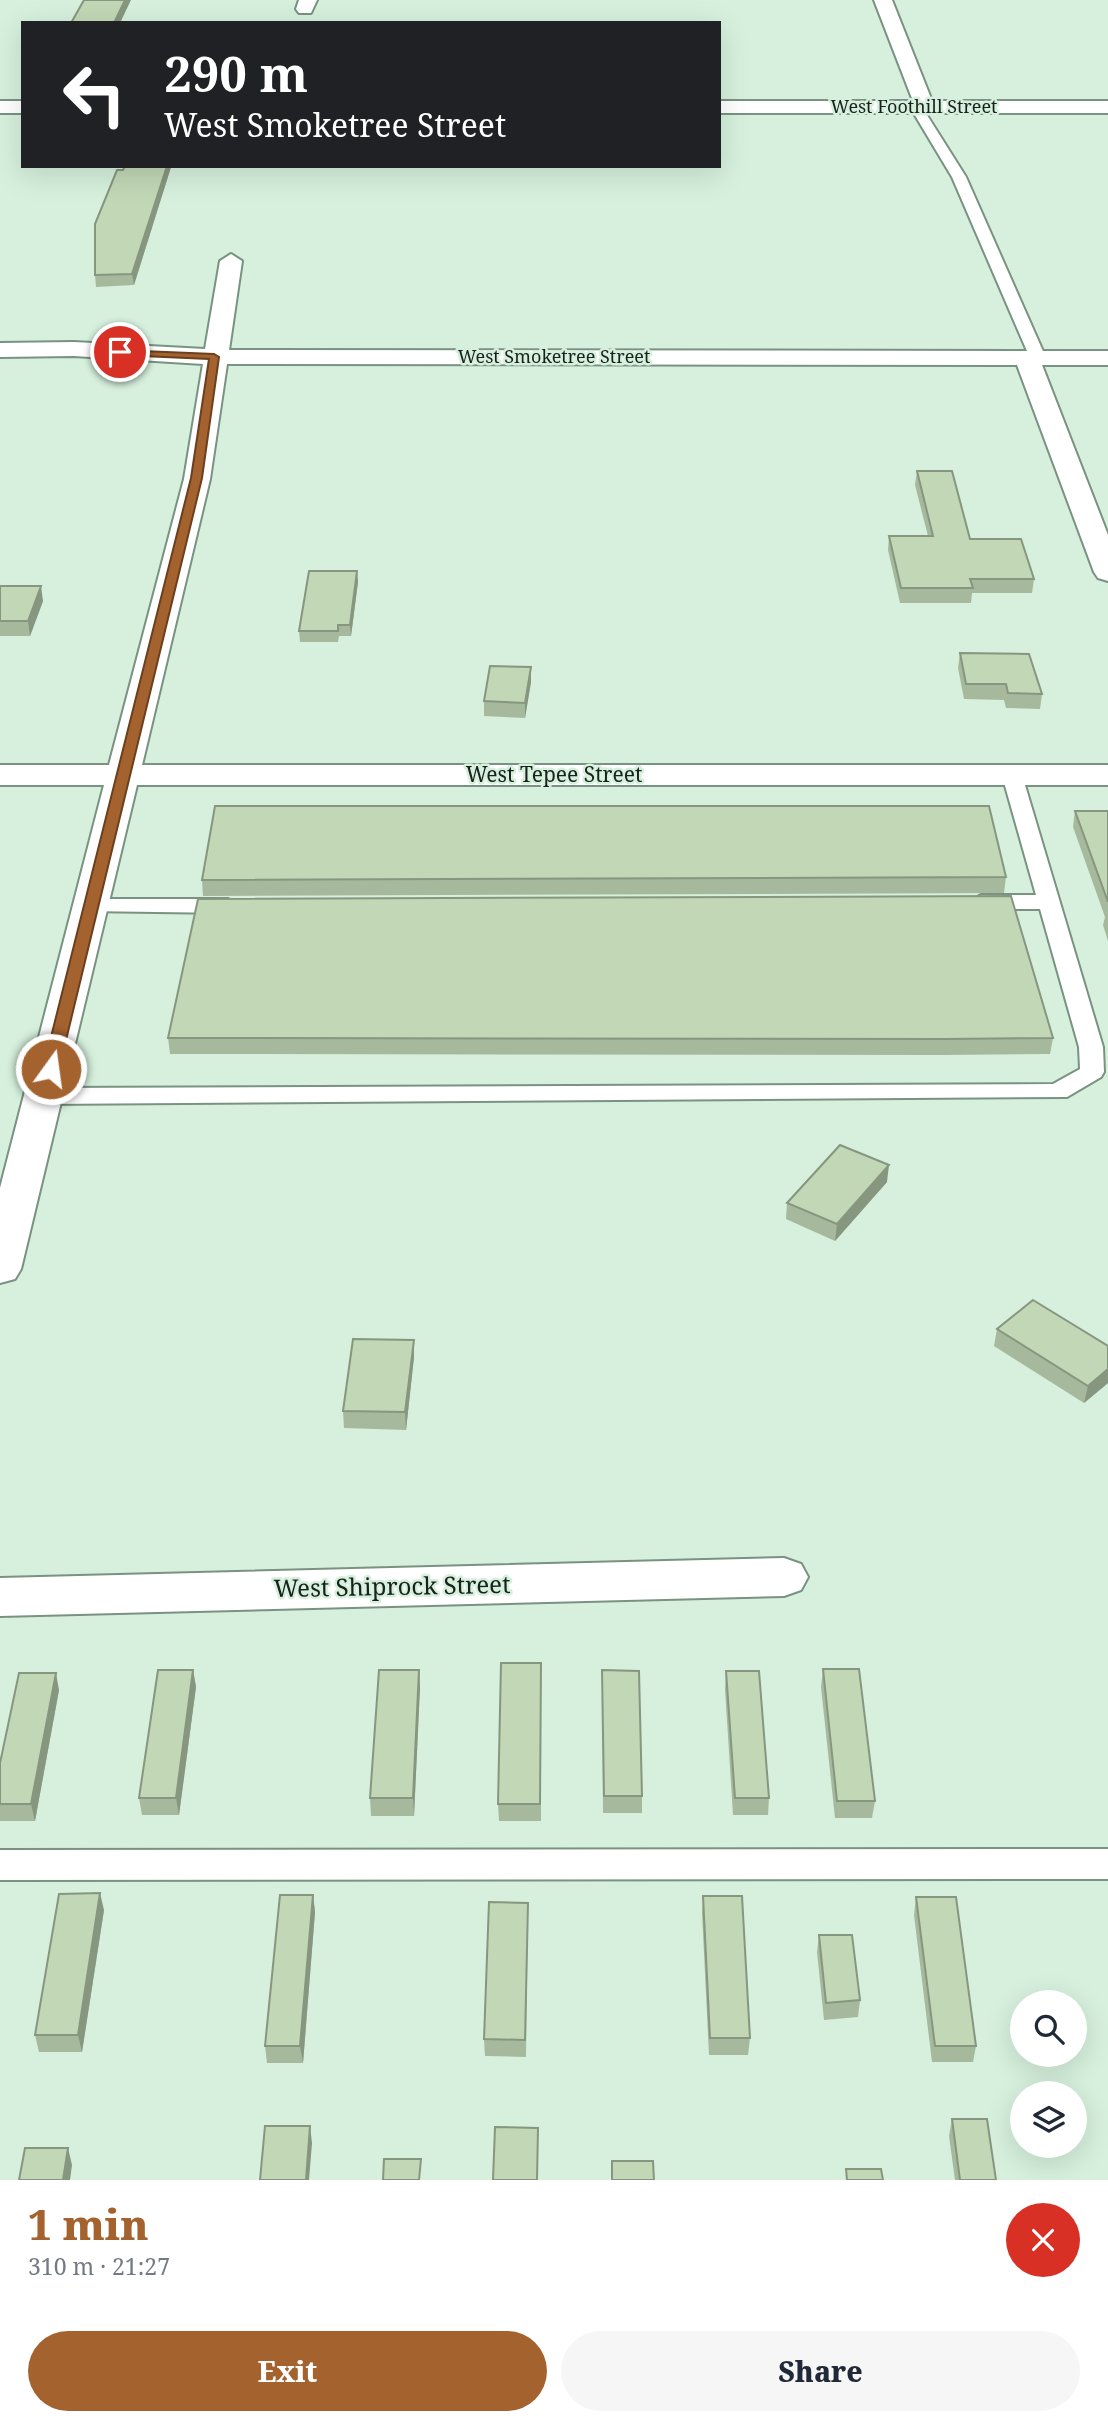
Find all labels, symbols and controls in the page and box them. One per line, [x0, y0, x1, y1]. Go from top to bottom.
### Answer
text: 290 m [164, 40, 308, 106]
icon: left [49, 49, 140, 140]
street label: West Foothill Street [831, 94, 997, 118]
text: West Smoketree Street [164, 103, 506, 146]
pin [90, 322, 150, 382]
icon: arrive [101, 333, 139, 371]
street label: West Smoketree Street [458, 344, 650, 368]
street label: West Tepee Street [466, 760, 642, 788]
position arrow [14, 1032, 88, 1106]
street label: West Shiprock Street [273, 1567, 511, 1604]
map controls [1010, 1990, 1087, 2158]
button: search [1010, 1990, 1087, 2067]
button: layers [1010, 2081, 1087, 2158]
text: 1 min [28, 2195, 149, 2252]
button: close [1006, 2203, 1080, 2277]
text: 310 m · 21:27 [28, 2250, 170, 2282]
button: Exit [28, 2331, 547, 2411]
button: Share [561, 2331, 1080, 2411]

